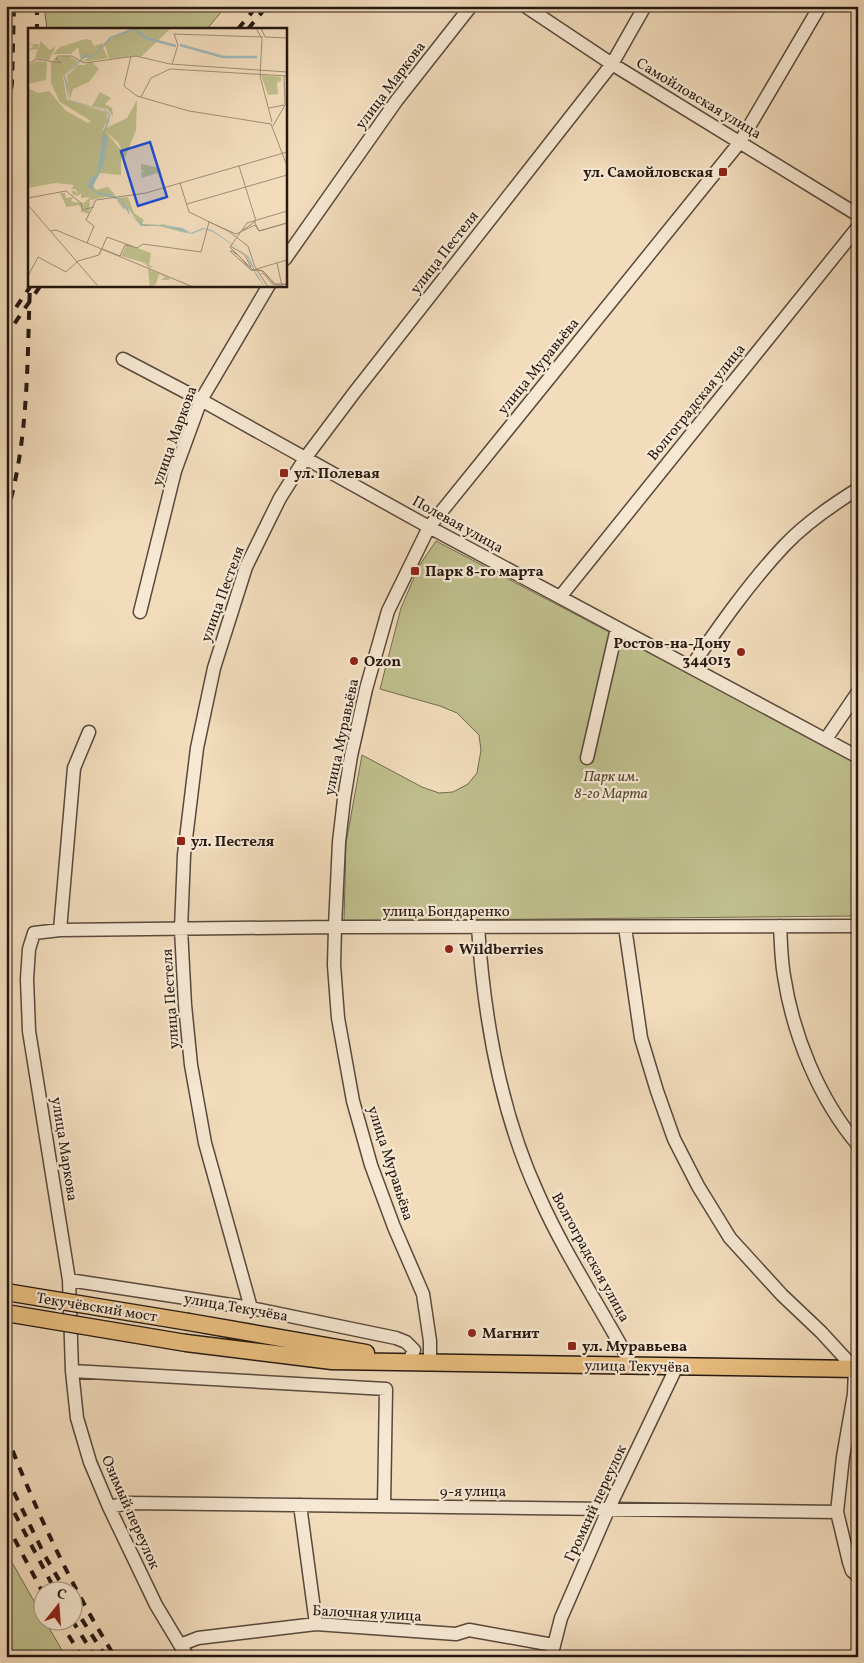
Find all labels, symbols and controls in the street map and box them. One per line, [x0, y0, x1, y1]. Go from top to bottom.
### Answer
inset map [28, 28, 286, 286]
street label: улица Маркова [351, 38, 431, 134]
street label: Самойловская улица [632, 54, 765, 145]
place label: ул. Самойловская [583, 163, 713, 184]
marker: ул. Самойловская [717, 166, 729, 178]
street label: улица Пестеля [406, 207, 484, 299]
street label: улица Муравьёва [493, 314, 585, 420]
street label: Волгоградская улица [643, 340, 751, 466]
street label: улица Маркова [148, 384, 203, 490]
place label: ул. Полевая [294, 464, 380, 485]
marker: ул. Полевая [278, 467, 290, 479]
street label: Полевая улица [408, 491, 507, 559]
street label: улица Пестеля [196, 544, 251, 645]
place label: Парк 8-го марта [425, 562, 544, 583]
marker: Парк 8-го марта [409, 565, 421, 577]
place label: Ростов-на-Дону 344013 [613, 634, 732, 672]
marker: Ростов-на-Дону 344013 [735, 646, 747, 658]
place label: Ozon [364, 652, 401, 673]
marker: Ozon [348, 655, 360, 667]
street label: улица Муравьёва [320, 677, 365, 798]
park label: Парк им. 8-го Марта [574, 767, 648, 805]
place label: ул. Пестеля [191, 832, 275, 853]
marker: ул. Пестеля [175, 835, 187, 847]
street label: улица Бондаренко [382, 902, 510, 923]
place label: Wildberries [459, 940, 544, 961]
marker: Wildberries [443, 943, 455, 955]
street label: улица Пестеля [158, 948, 185, 1050]
street label: улица Маркова [45, 1096, 82, 1203]
street label: улица Муравьёва [361, 1104, 418, 1223]
street label: Волгоградская улица [545, 1189, 634, 1326]
street label: Текучёвский мост [35, 1289, 159, 1328]
street label: улица Текучёва [182, 1289, 290, 1328]
place label: Магнит [482, 1324, 540, 1345]
marker: Магнит [466, 1327, 478, 1339]
place label: ул. Муравьева [582, 1337, 687, 1358]
marker: ул. Муравьева [566, 1340, 578, 1352]
street label: улица Текучёва [584, 1356, 690, 1379]
street label: Громкий переулок [560, 1442, 633, 1566]
street label: Озимый переулок [95, 1452, 164, 1573]
street label: 9-я улица [440, 1482, 506, 1503]
north arrow [32, 1580, 82, 1630]
text: С [54, 1585, 68, 1605]
street label: Балочная улица [312, 1601, 422, 1628]

